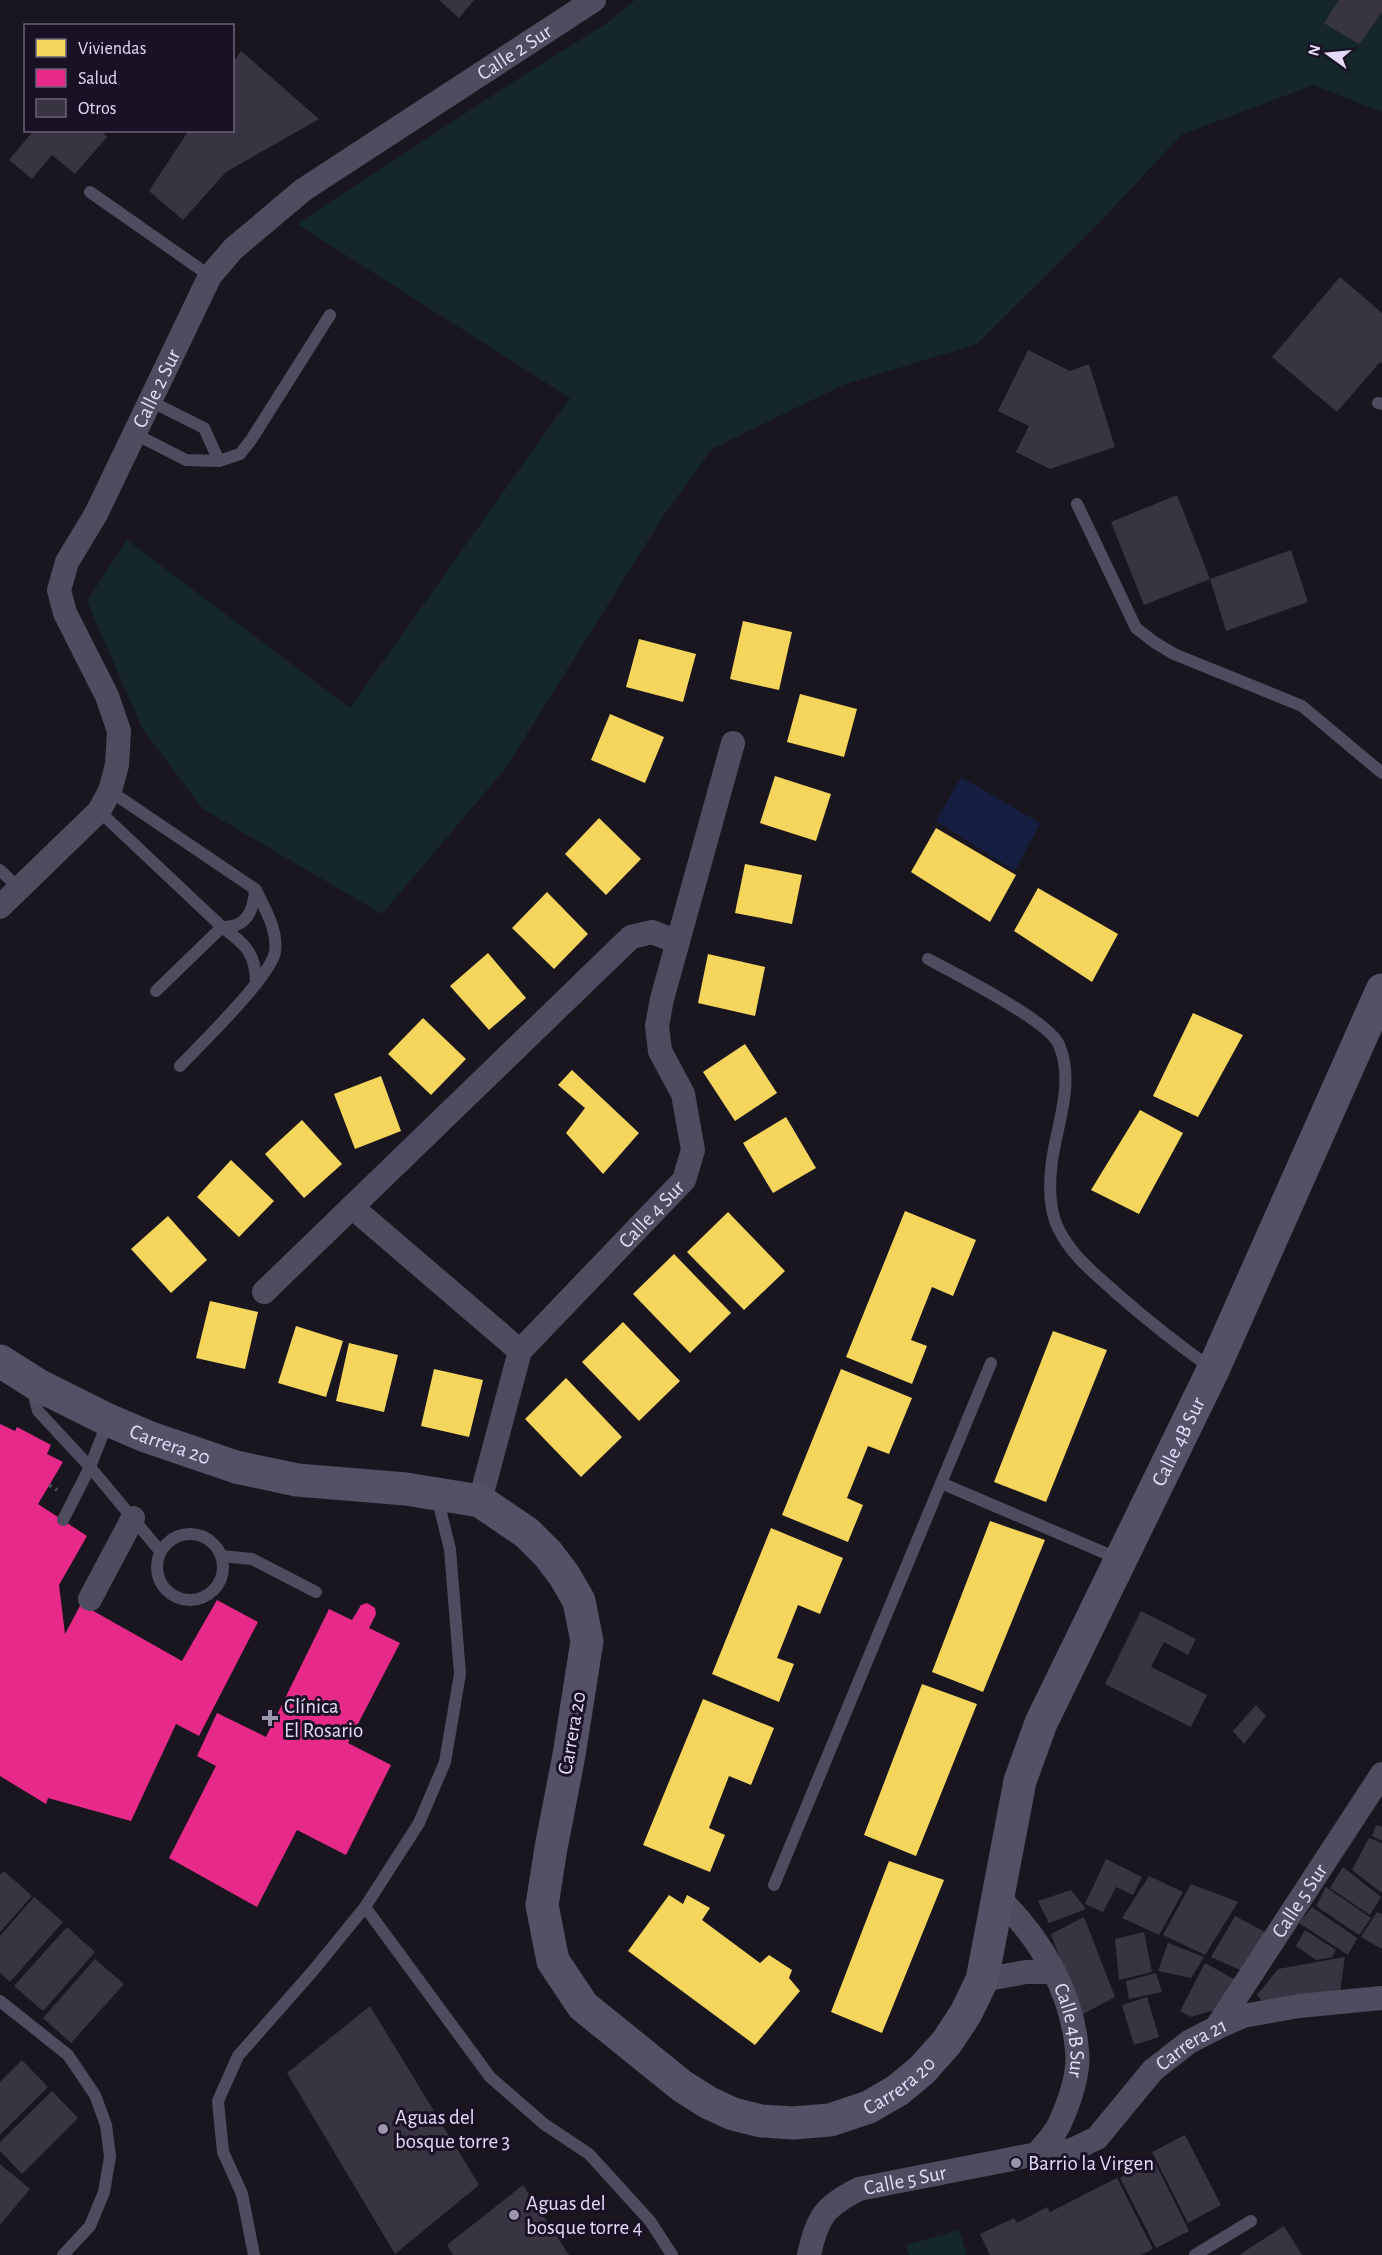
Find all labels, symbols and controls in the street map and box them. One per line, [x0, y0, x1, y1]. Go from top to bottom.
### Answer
street label: Calle 2 Sur [473, 20, 556, 84]
legend [24, 24, 234, 132]
north arrow [1298, 24, 1358, 84]
text: Viviendas [78, 40, 146, 58]
text: N [1305, 43, 1324, 58]
text: Salud [78, 70, 117, 88]
text: Otros [78, 100, 116, 118]
street label: Calle 2 Sur [128, 346, 184, 431]
street label: Calle 4 Sur [614, 1176, 688, 1252]
street label: Calle 4B Sur [1148, 1393, 1209, 1489]
street label: Carrera 20 [127, 1420, 213, 1468]
street label: Carrera 20 [554, 1690, 590, 1776]
place label: Clínica El Rosario [284, 1696, 363, 1741]
marker: Clínica El Rosario [261, 1709, 279, 1727]
street label: Calle 5 Sur [1267, 1860, 1331, 1942]
street label: Calle 4B Sur [1050, 1980, 1088, 2079]
street label: Carrera 21 [1151, 2014, 1230, 2074]
street label: Carrera 20 [859, 2052, 939, 2119]
place label: Aguas del bosque torre 3 [395, 2107, 510, 2152]
marker: Aguas del bosque torre 3 [376, 2122, 390, 2136]
place label: Barrio la Virgen [1028, 2153, 1154, 2174]
marker: Barrio la Virgen [1009, 2156, 1023, 2170]
street label: Calle 5 Sur [862, 2162, 948, 2198]
place label: Aguas del bosque torre 4 [526, 2193, 643, 2238]
marker: Aguas del bosque torre 4 [507, 2208, 521, 2222]

